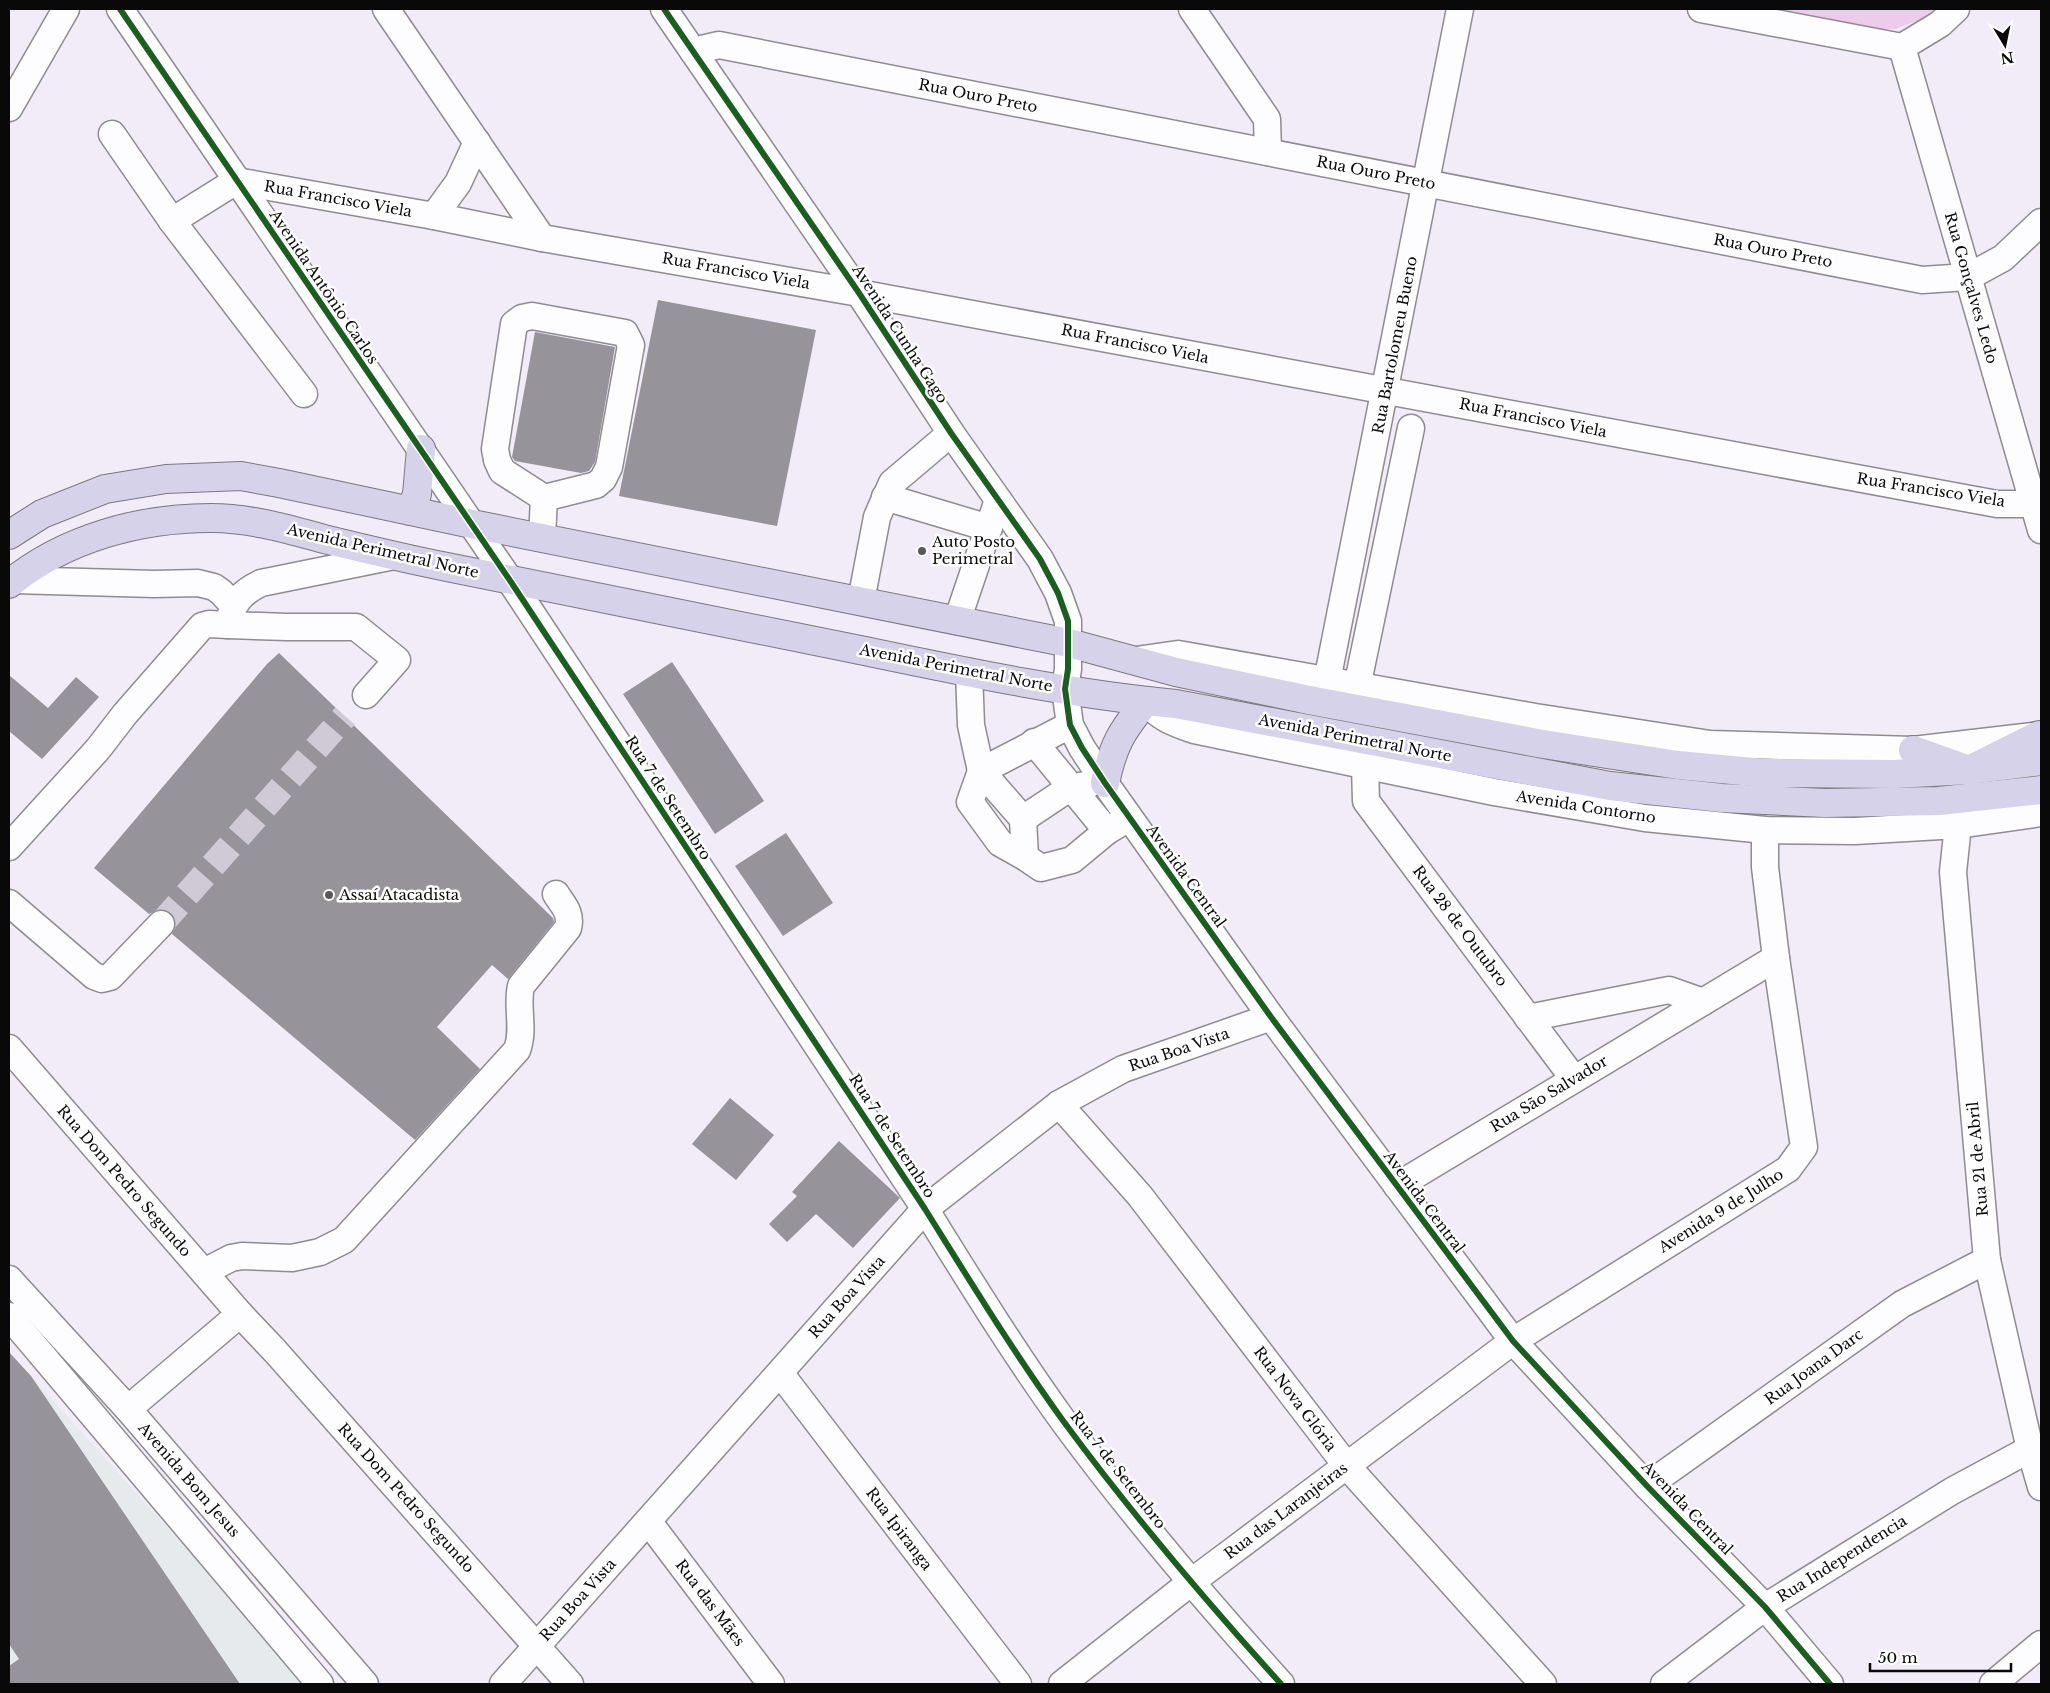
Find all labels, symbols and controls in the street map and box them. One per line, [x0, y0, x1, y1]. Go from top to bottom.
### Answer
north arrow [1980, 20, 2030, 70]
text: N [1999, 48, 2015, 68]
street label: Rua Ouro Preto [917, 75, 1039, 116]
street label: Rua Ouro Preto [1315, 152, 1437, 193]
street label: Rua Francisco Viela [263, 176, 414, 221]
street label: Avenida Antônio Carlos [265, 205, 383, 367]
street label: Rua Gonçalves Ledo [1941, 210, 2002, 366]
street label: Rua Ouro Preto [1712, 230, 1834, 271]
street label: Rua Francisco Viela [661, 248, 812, 293]
street label: Rua Bartolomeu Bueno [1368, 254, 1421, 435]
street label: Avenida Cunha Gago [848, 260, 952, 407]
street label: Rua Francisco Viela [1060, 320, 1211, 367]
street label: Rua Francisco Viela [1458, 394, 1609, 441]
street label: Rua Francisco Viela [1855, 468, 2007, 511]
street label: Avenida Perimetral Norte [284, 519, 481, 582]
place label: Auto Posto Perimetral [931, 532, 1015, 568]
marker: Auto Posto Perimetral [916, 545, 928, 557]
street label: Avenida Perimetral Norte [857, 639, 1054, 696]
street label: Avenida Perimetral Norte [1256, 709, 1453, 766]
street label: Rua 7 de Setembro [621, 732, 716, 864]
street label: Avenida Contorno [1514, 786, 1657, 827]
street label: Avenida Central [1142, 820, 1230, 931]
street label: Rua 28 de Outubro [1409, 861, 1512, 990]
place label: Assaí Atacadista [338, 885, 460, 904]
marker: Assaí Atacadista [323, 889, 335, 901]
street label: Rua Boa Vista [1126, 1023, 1232, 1076]
street label: Rua São Salvador [1487, 1051, 1612, 1136]
street label: Rua 7 de Setembro [845, 1070, 940, 1202]
street label: Rua Dom Pedro Segundo [53, 1101, 196, 1261]
street label: Rua 21 de Abril [1963, 1101, 1992, 1217]
street label: Avenida Central [1379, 1146, 1469, 1257]
street label: Avenida 9 de Julho [1654, 1164, 1787, 1257]
street label: Rua Boa Vista [804, 1251, 889, 1342]
street label: Rua Joana Darc [1761, 1324, 1867, 1409]
street label: Rua Nova Glória [1250, 1342, 1342, 1456]
street label: Rua 7 de Setembro [1066, 1407, 1170, 1533]
street label: Avenida Bom Jesus [134, 1418, 244, 1541]
street label: Rua Dom Pedro Segundo [334, 1419, 479, 1577]
street label: Avenida Central [1637, 1456, 1737, 1559]
street label: Rua das Laranjeiras [1220, 1458, 1351, 1563]
street label: Rua Ipiranga [862, 1484, 937, 1574]
street label: Rua Independencia [1773, 1511, 1911, 1606]
street label: Rua Boa Vista [535, 1554, 620, 1645]
street label: Rua das Mães [672, 1555, 749, 1650]
scale bar [1870, 1640, 2011, 1672]
text: 50 m [1878, 1648, 1918, 1667]

